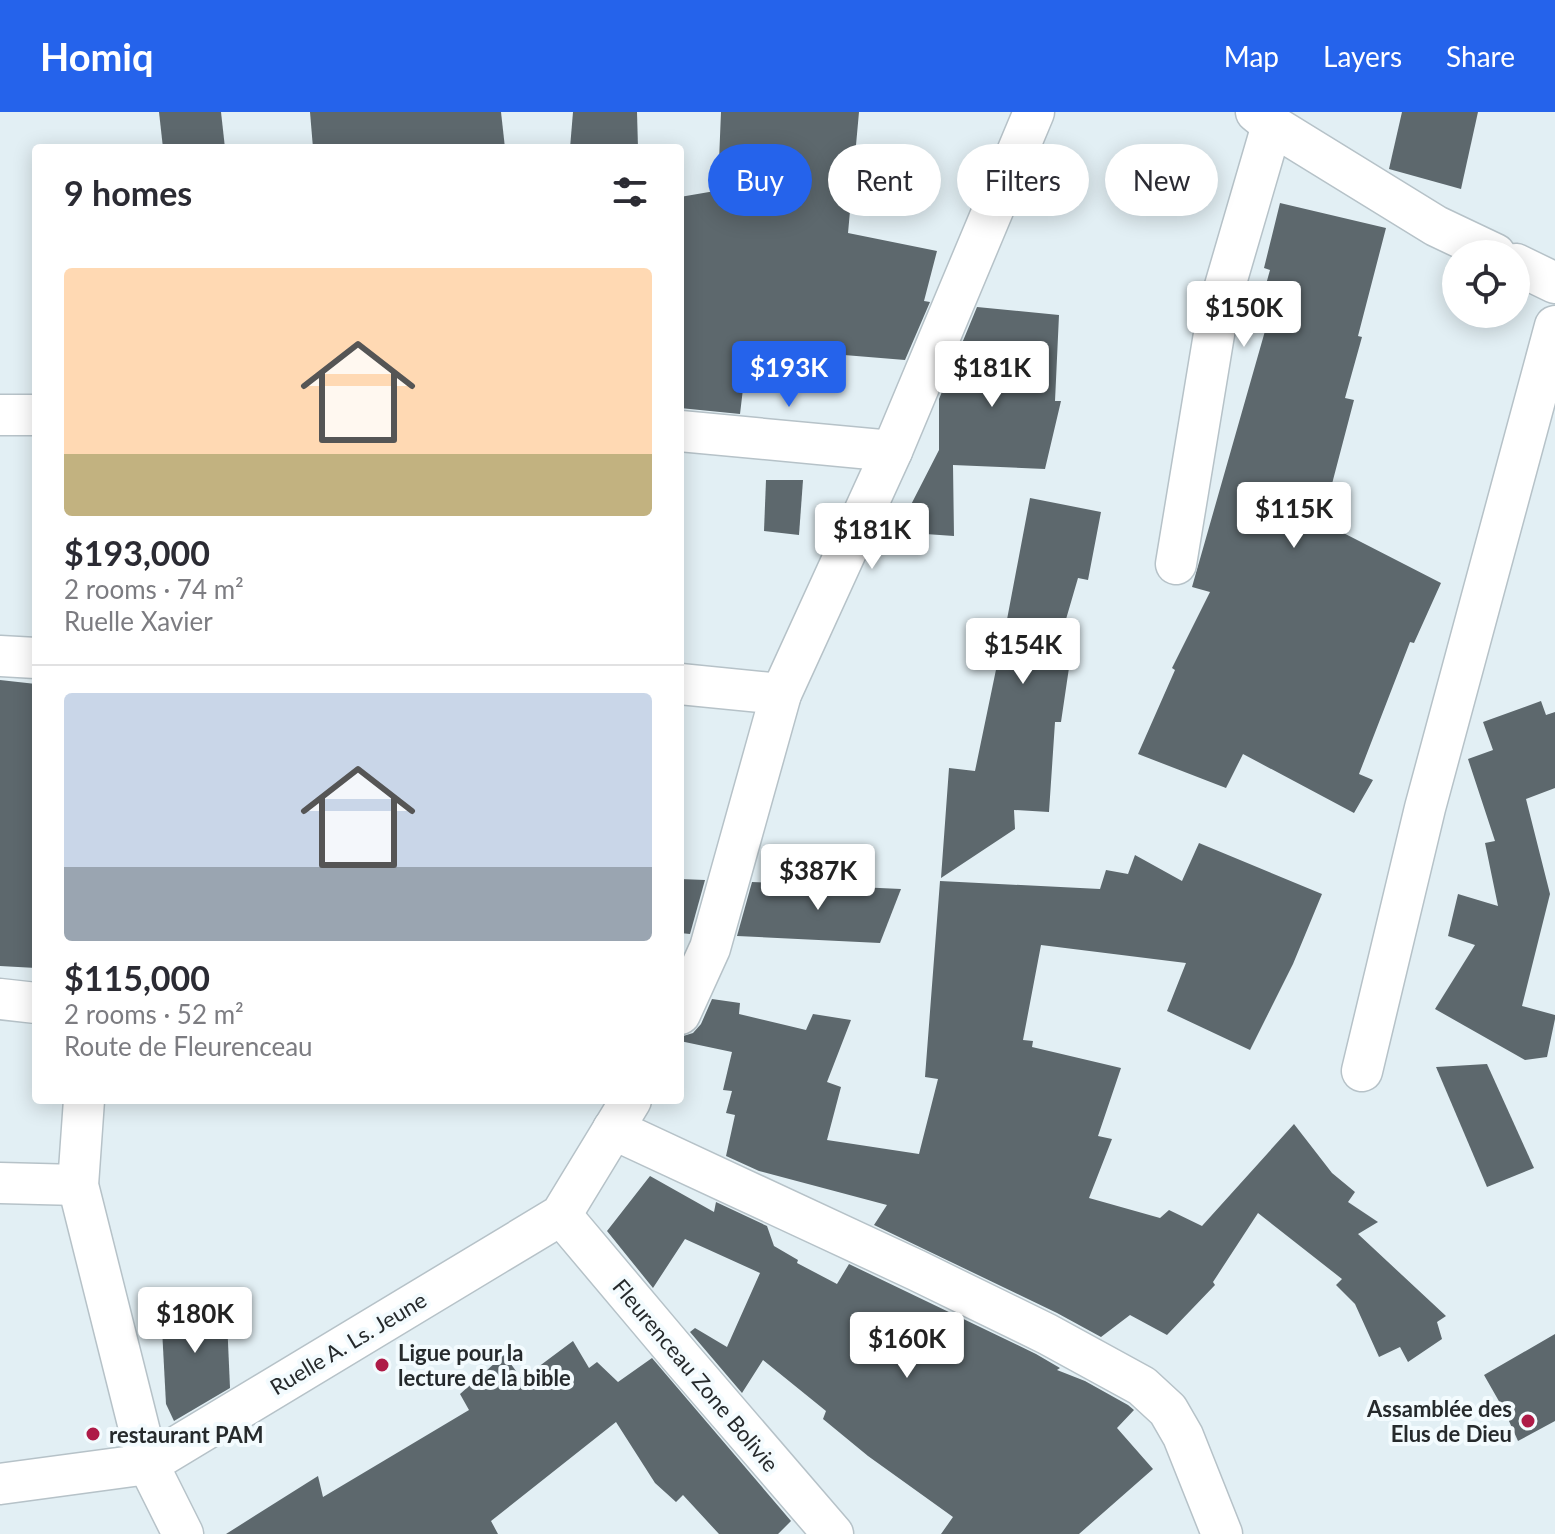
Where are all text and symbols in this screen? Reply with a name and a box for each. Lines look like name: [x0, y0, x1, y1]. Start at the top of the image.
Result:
text: Homiq: [40, 33, 154, 79]
text: Map: [1224, 39, 1279, 73]
text: Layers: [1323, 39, 1402, 73]
text: Share: [1446, 39, 1515, 73]
chip: Buy: [708, 144, 812, 216]
chip: Rent: [828, 144, 941, 216]
chip: Filters: [957, 144, 1089, 216]
chip: New: [1105, 144, 1218, 216]
icon: filters: [608, 170, 652, 214]
text: 9 homes: [64, 172, 192, 213]
map controls: [1442, 240, 1530, 328]
button: locate: [1442, 240, 1530, 328]
pin: $150K: [1188, 281, 1300, 349]
text: $150K: [1205, 291, 1283, 323]
icon: home: [286, 320, 430, 464]
pin: $193K: [733, 341, 845, 409]
pin: $181K: [936, 341, 1048, 409]
text: $193K: [750, 351, 828, 383]
text: $181K: [953, 351, 1031, 383]
pin: $115K: [1238, 482, 1350, 550]
text: $115K: [1255, 492, 1333, 524]
pin: $181K: [816, 503, 928, 571]
text: $181K: [833, 513, 911, 545]
text: $193,000: [64, 532, 210, 573]
text: 2 rooms · 74 m²: [64, 573, 244, 605]
text: Ruelle Xavier: [64, 605, 213, 637]
pin: $154K: [967, 618, 1079, 686]
text: $154K: [984, 628, 1062, 660]
icon: home: [286, 745, 430, 889]
pin: $387K: [762, 844, 874, 912]
text: $387K: [779, 854, 857, 886]
text: $115,000: [64, 957, 210, 998]
text: 2 rooms · 52 m²: [64, 998, 244, 1030]
text: Route de Fleurenceau: [64, 1030, 313, 1062]
street label: Fleurenceau Zone Bolivie: [607, 1273, 785, 1477]
street label: Ruelle A. Ls. Jeune: [265, 1286, 431, 1400]
pin: $180K: [139, 1287, 251, 1355]
text: $180K: [156, 1297, 234, 1329]
pin: $160K: [851, 1312, 963, 1380]
text: $160K: [868, 1322, 946, 1354]
place label: Ligue pour la lecture de la bible: [398, 1339, 571, 1391]
marker: Ligue pour la lecture de la bible: [373, 1356, 391, 1374]
place label: Assamblée des Elus de Dieu: [1366, 1395, 1512, 1447]
marker: Assamblée des Elus de Dieu: [1519, 1412, 1537, 1430]
place label: restaurant PAM: [109, 1421, 264, 1448]
marker: restaurant PAM: [84, 1425, 102, 1443]

